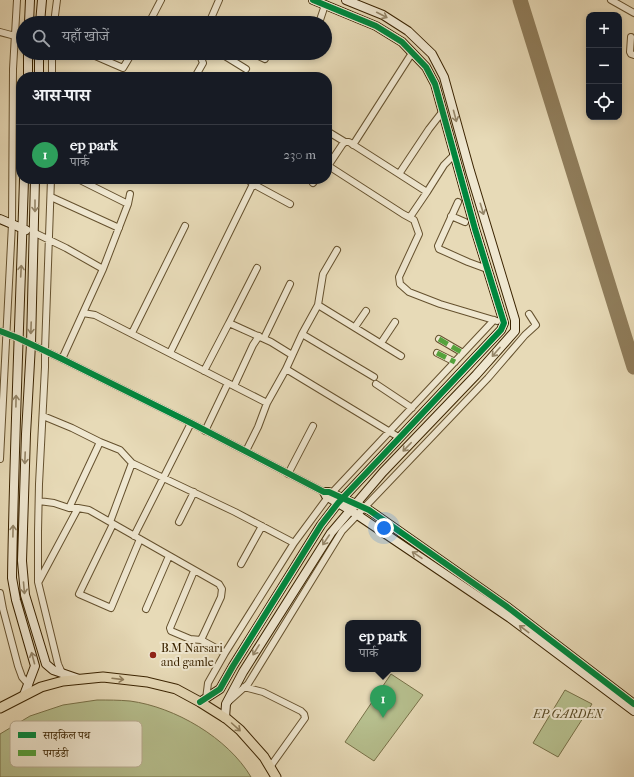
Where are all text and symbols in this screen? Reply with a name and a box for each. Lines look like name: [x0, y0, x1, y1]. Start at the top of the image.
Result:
one-way arrow: [376, 12, 388, 19]
map controls: [586, 12, 622, 120]
button: +: [586, 12, 622, 48]
search box: [16, 16, 332, 60]
icon: search: [30, 27, 52, 49]
text: यहाँ खोजें: [62, 27, 109, 45]
button: −: [586, 48, 622, 84]
button: locate: [586, 84, 622, 120]
text: आस-पास: [32, 85, 91, 105]
one-way arrow: [452, 109, 459, 122]
text: ep park: [70, 136, 118, 154]
text: 1: [43, 147, 47, 162]
text: 230 m: [283, 147, 316, 162]
text: पार्क: [70, 154, 89, 169]
one-way arrow: [31, 199, 39, 212]
one-way arrow: [479, 202, 486, 215]
one-way arrow: [17, 265, 25, 278]
one-way arrow: [28, 321, 35, 334]
one-way arrow: [491, 347, 501, 357]
one-way arrow: [12, 395, 20, 408]
one-way arrow: [402, 442, 412, 452]
one-way arrow: [21, 451, 29, 464]
your location: [374, 518, 394, 538]
one-way arrow: [9, 525, 17, 538]
one-way arrow: [322, 534, 330, 545]
one-way arrow: [412, 551, 423, 559]
one-way arrow: [21, 581, 28, 594]
popup: [345, 620, 421, 672]
one-way arrow: [519, 625, 530, 633]
text: ep park: [359, 627, 407, 645]
place label: B.M Narsari and gamle: [161, 641, 223, 669]
one-way arrow: [252, 644, 260, 655]
text: पार्क: [359, 645, 378, 660]
marker: B.M Narsari and gamle: [148, 650, 158, 660]
one-way arrow: [29, 652, 36, 665]
one-way arrow: [111, 675, 124, 683]
pin: 1: [370, 685, 396, 718]
park label: EP GARDEN: [532, 707, 605, 721]
legend: [10, 721, 142, 767]
one-way arrow: [231, 722, 241, 732]
text: साइकिल पथ: [42, 729, 91, 742]
text: पगडंडी: [42, 747, 70, 760]

